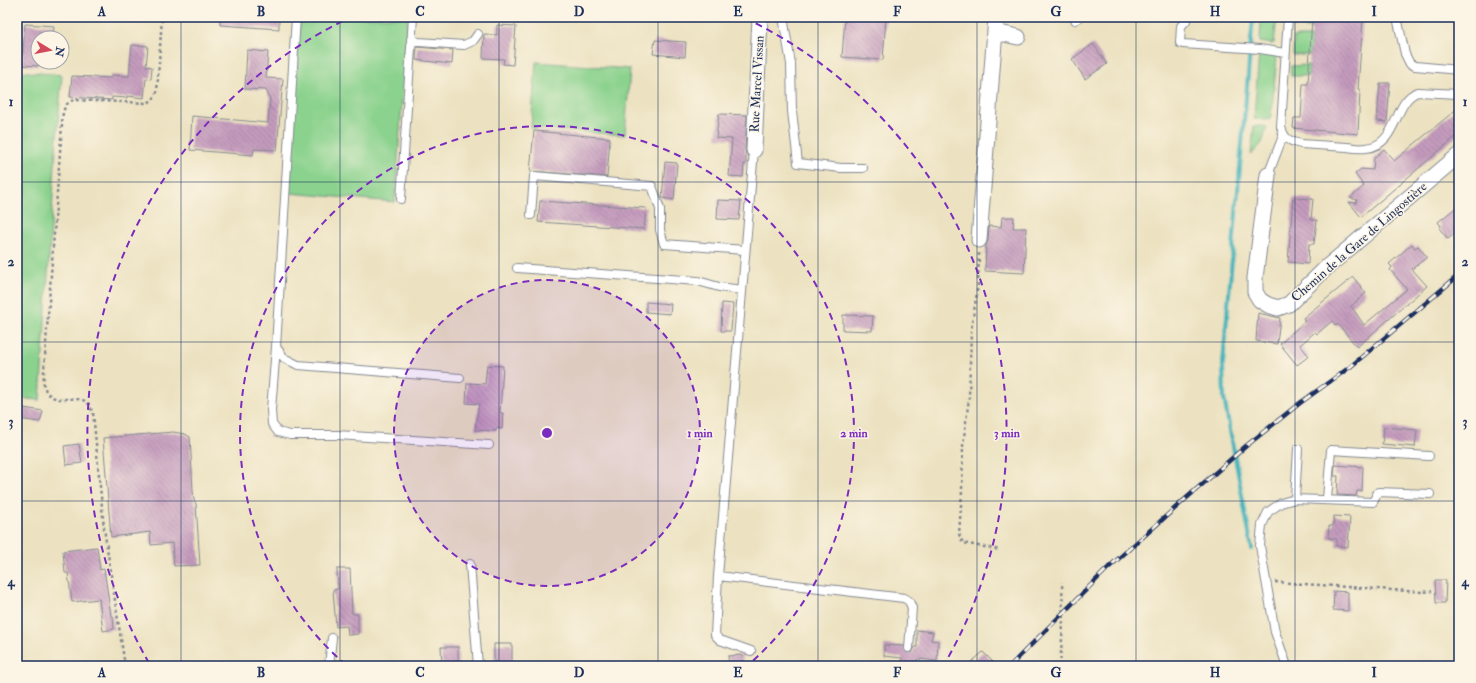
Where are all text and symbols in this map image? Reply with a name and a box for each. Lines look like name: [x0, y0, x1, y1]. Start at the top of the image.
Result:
text: A: [97, 4, 107, 20]
text: B: [257, 4, 265, 20]
text: C: [415, 4, 425, 20]
text: D: [574, 4, 585, 20]
text: E: [733, 4, 743, 20]
text: F: [893, 4, 902, 20]
text: G: [1051, 4, 1062, 20]
text: H: [1210, 4, 1221, 20]
text: I: [1371, 4, 1377, 20]
north arrow: [30, 30, 70, 70]
street label: Rue Marcel Vissan: [746, 35, 768, 133]
text: N: [52, 45, 67, 59]
text: 1: [9, 94, 14, 110]
text: 1: [1463, 94, 1468, 110]
street label: Chemin de la Gare de Lingostière: [1288, 178, 1431, 305]
text: 2: [8, 254, 15, 270]
text: 2: [1462, 254, 1469, 270]
text: 3: [9, 414, 14, 430]
text: 3: [1463, 414, 1468, 430]
centre of rings: [540, 426, 554, 440]
text: 1 min: [687, 426, 714, 441]
text: 2 min: [840, 426, 868, 441]
text: 3 min: [994, 426, 1021, 441]
text: 4: [6, 574, 15, 590]
text: 4: [1460, 574, 1469, 590]
text: A: [97, 665, 107, 681]
text: B: [257, 665, 265, 681]
text: C: [415, 665, 425, 681]
text: D: [574, 665, 585, 681]
text: E: [733, 665, 743, 681]
text: F: [893, 665, 902, 681]
text: G: [1051, 665, 1062, 681]
text: H: [1210, 665, 1221, 681]
text: I: [1371, 665, 1377, 681]

